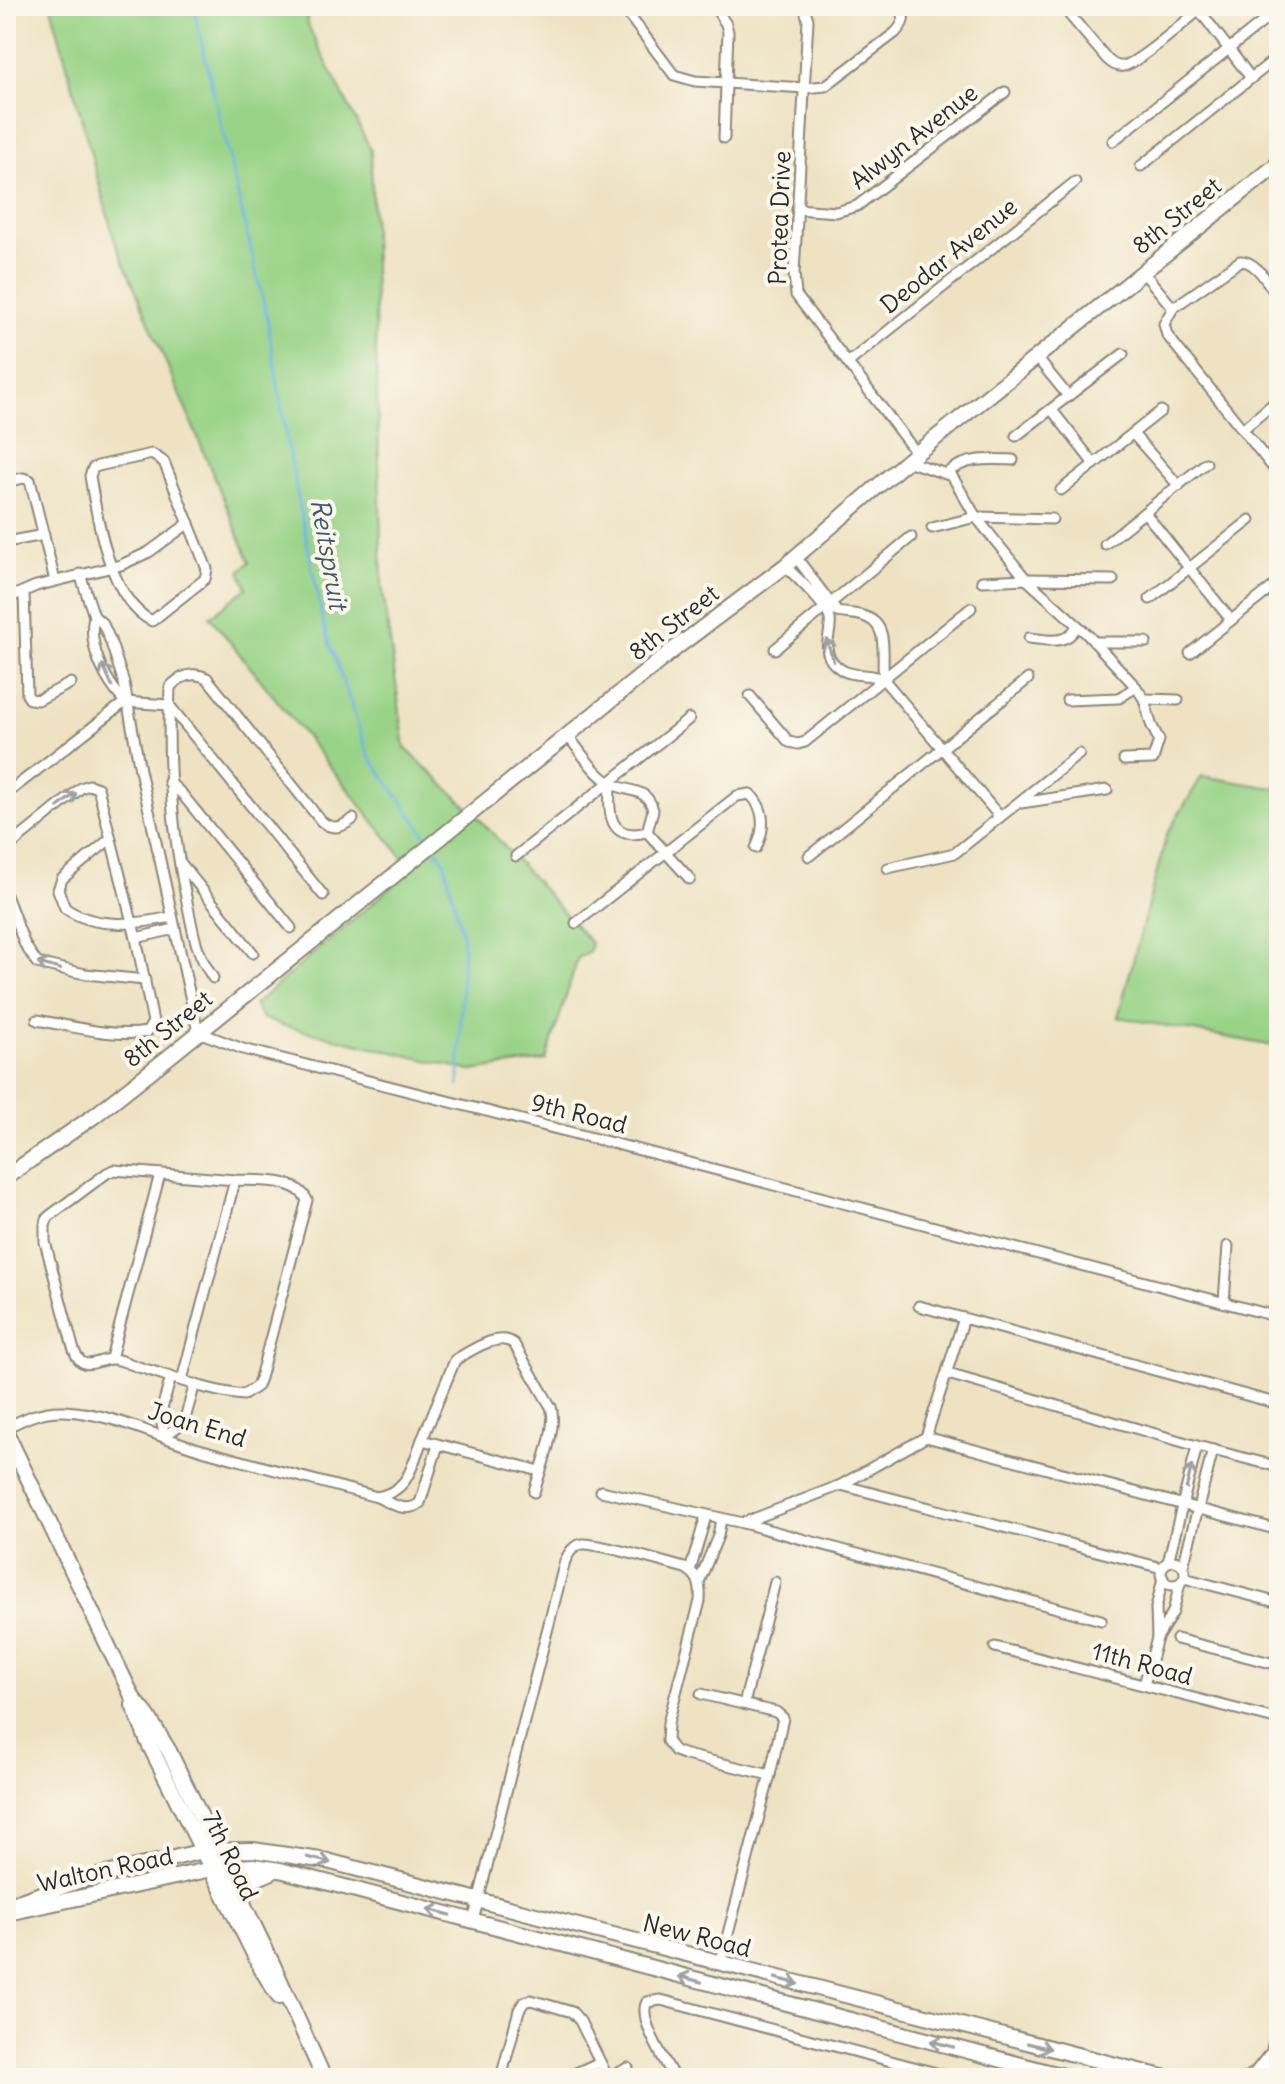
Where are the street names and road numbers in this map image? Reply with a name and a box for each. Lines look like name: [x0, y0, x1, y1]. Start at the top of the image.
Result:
street label: Alwyn Avenue: [844, 77, 983, 195]
street label: Protea Drive: [762, 150, 796, 286]
street label: 8th Street: [1126, 170, 1227, 260]
street label: Deodar Avenue: [874, 191, 1023, 319]
street label: 8th Street: [623, 578, 724, 667]
street label: 8th Street: [117, 983, 218, 1073]
street label: 9th Road: [528, 1087, 630, 1139]
street label: Joan End: [145, 1395, 250, 1453]
street label: 11th Road: [1089, 1635, 1196, 1691]
street label: 7th Road: [196, 1806, 265, 1905]
street label: Walton Road: [34, 1840, 175, 1898]
street label: New Road: [640, 1907, 754, 1963]

